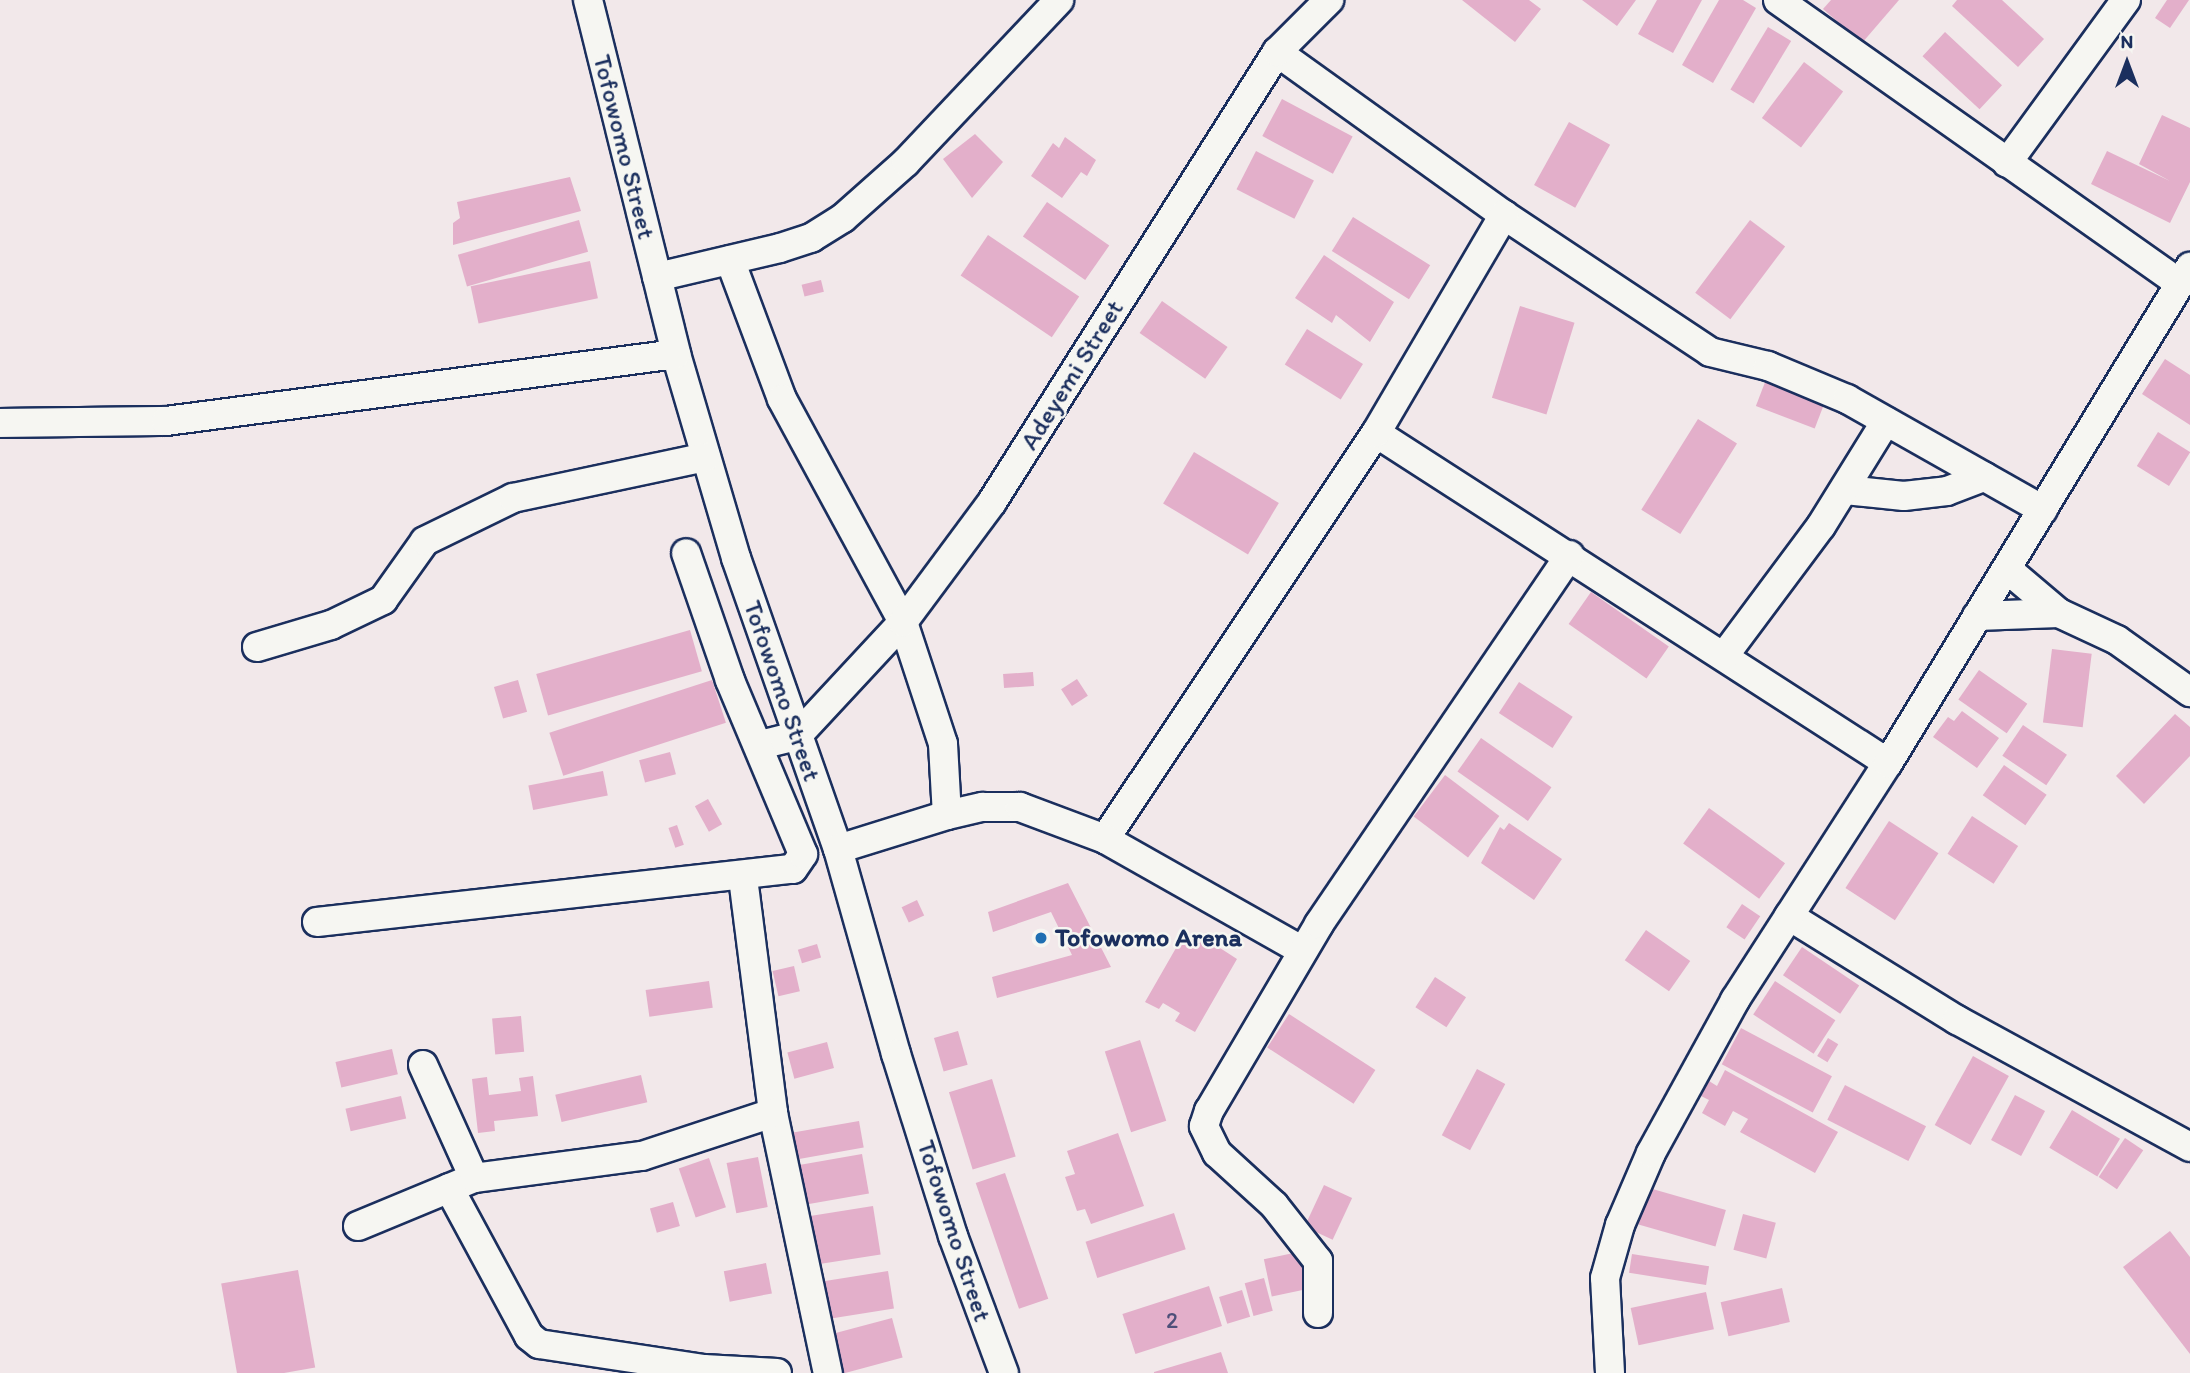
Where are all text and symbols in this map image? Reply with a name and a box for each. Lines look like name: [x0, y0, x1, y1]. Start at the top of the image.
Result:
north arrow: [2092, 28, 2162, 98]
text: N: [2121, 30, 2133, 53]
street label: Tofowomo Street: [586, 52, 662, 242]
street label: Adeyemi Street: [1013, 294, 1131, 456]
street label: Tofowomo Street: [736, 597, 828, 785]
place label: Tofowomo Arena: [1055, 922, 1241, 954]
marker: Tofowomo Arena: [1033, 930, 1049, 946]
street label: Tofowomo Street: [910, 1136, 998, 1326]
house number: 2: [1166, 1306, 1178, 1334]

